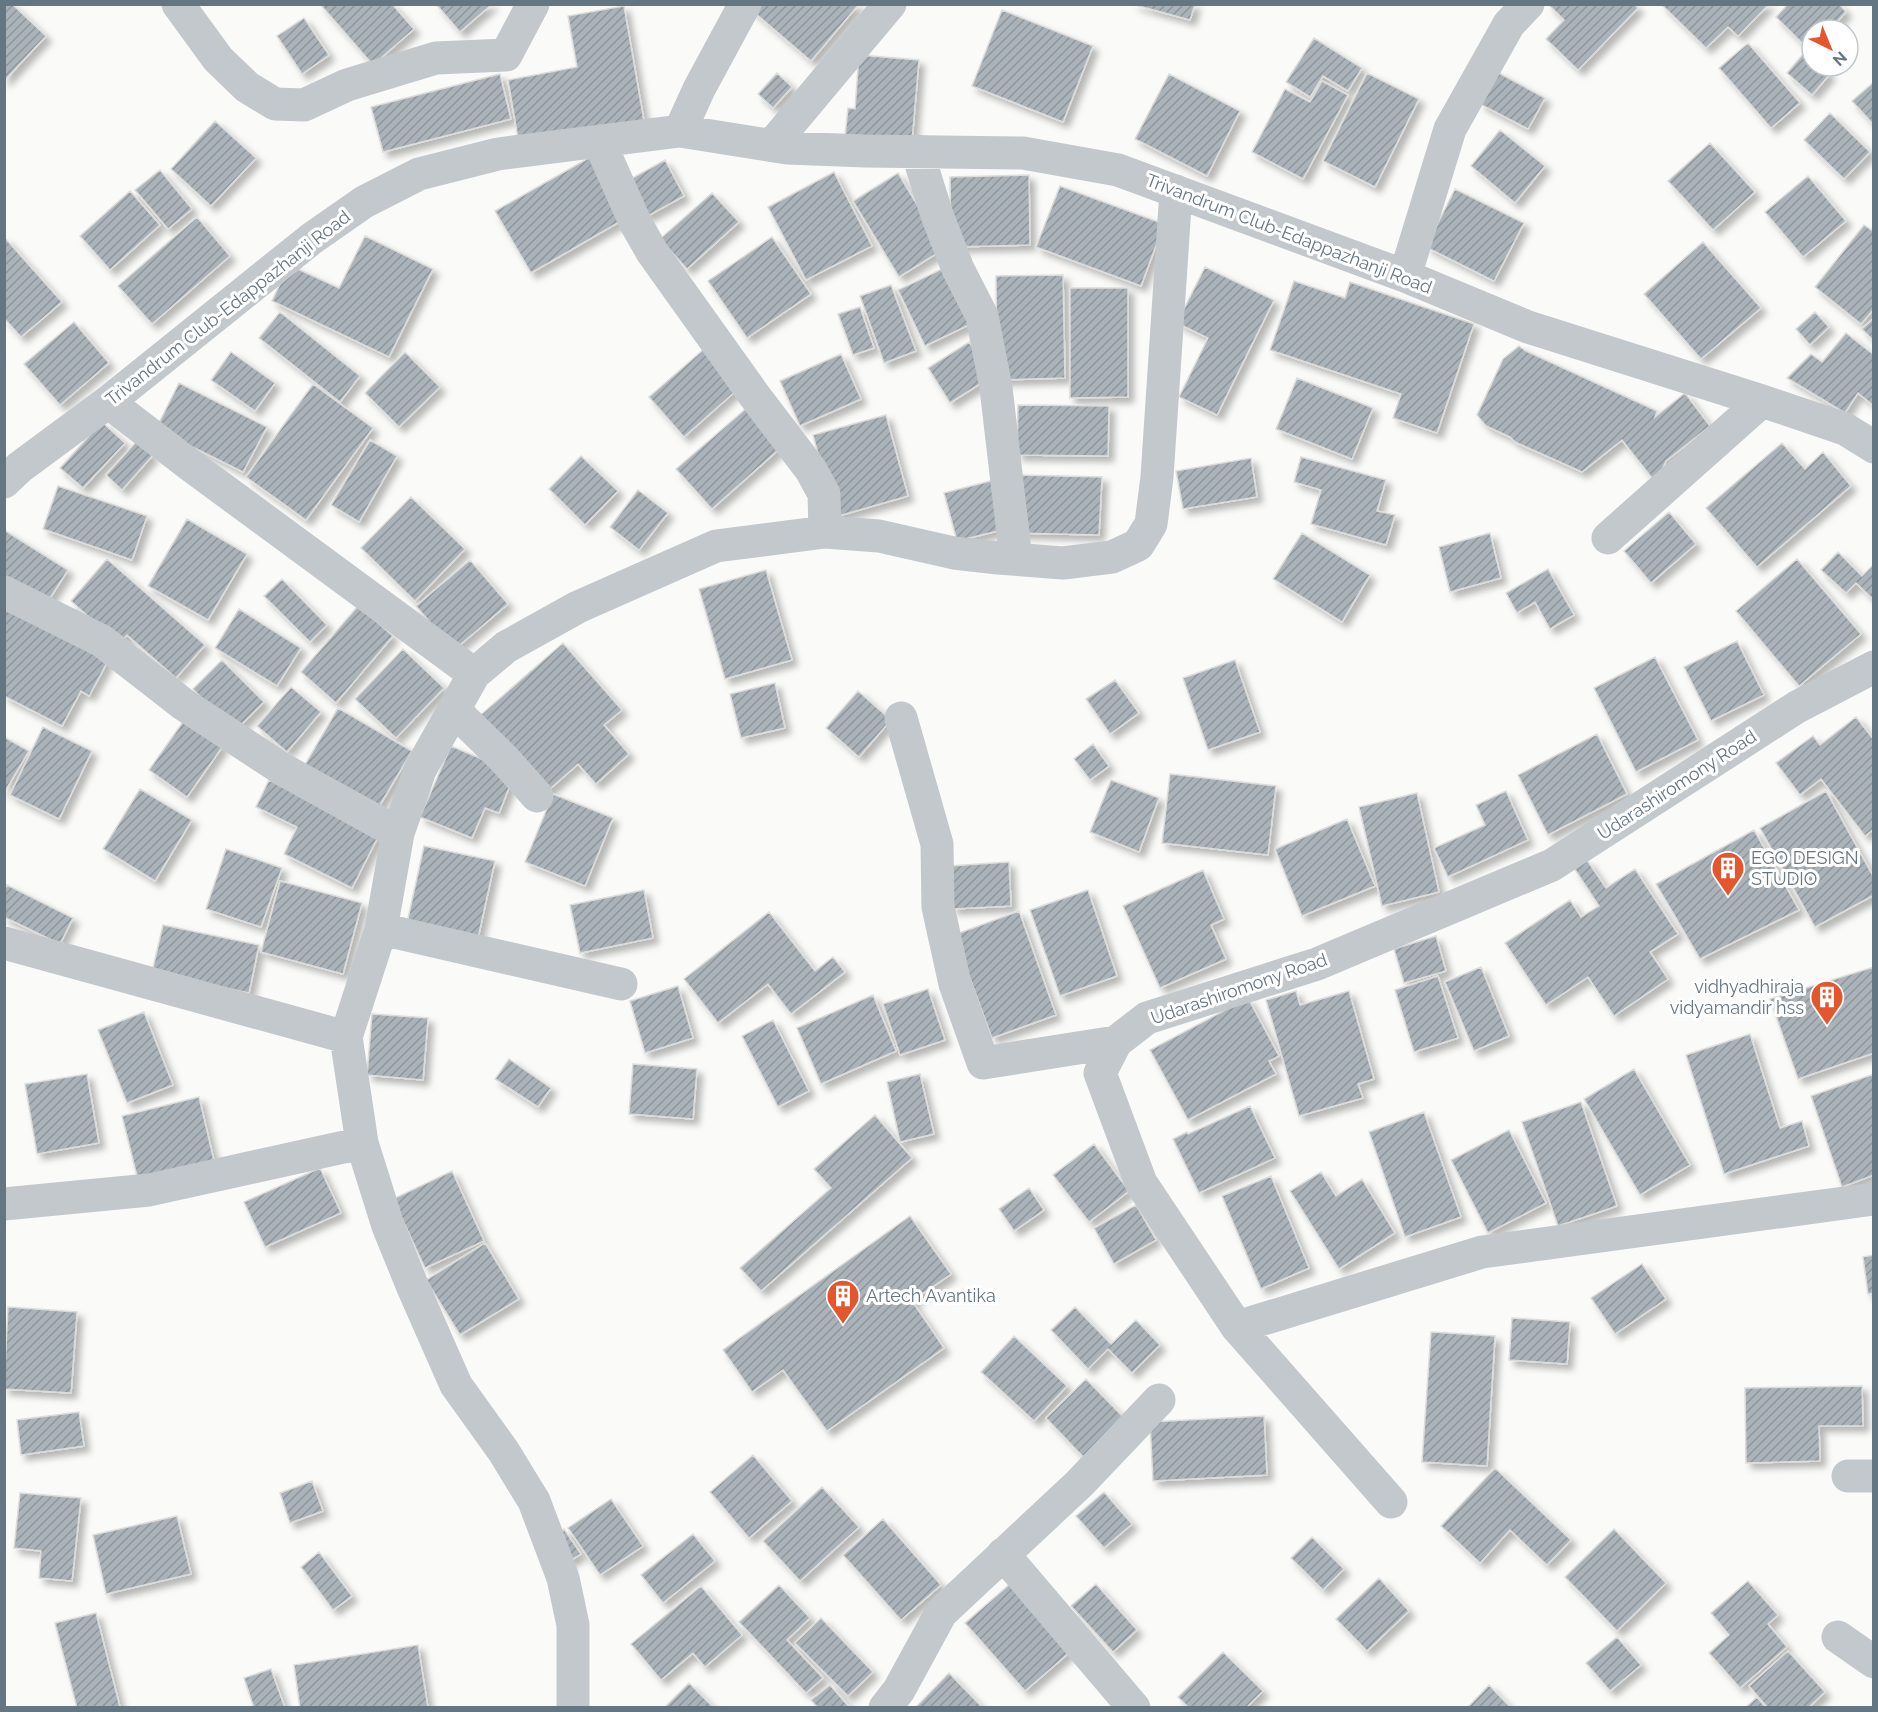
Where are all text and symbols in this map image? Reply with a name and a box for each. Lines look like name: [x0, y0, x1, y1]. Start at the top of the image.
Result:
north arrow: [1800, 18, 1860, 78]
text: N: [1829, 47, 1851, 70]
street label: Trivandrum Club-Edappazhanji Road: [1143, 169, 1435, 298]
street label: Trivandrum Club-Edappazhanji Road: [101, 206, 354, 410]
street label: Udarashiromony Road: [1593, 725, 1760, 844]
place label: EGO DESIGN STUDIO: [1751, 847, 1859, 889]
building icon: EGO DESIGN STUDIO: [1710, 850, 1746, 897]
street label: Udarashiromony Road: [1148, 948, 1330, 1029]
place label: vidhyadhiraja vidyamandir hss: [1670, 976, 1804, 1018]
building icon: vidhyadhiraja vidyamandir hss: [1809, 979, 1845, 1026]
building icon: Artech Avantika: [825, 1278, 861, 1325]
place label: Artech Avantika: [866, 1285, 996, 1306]

